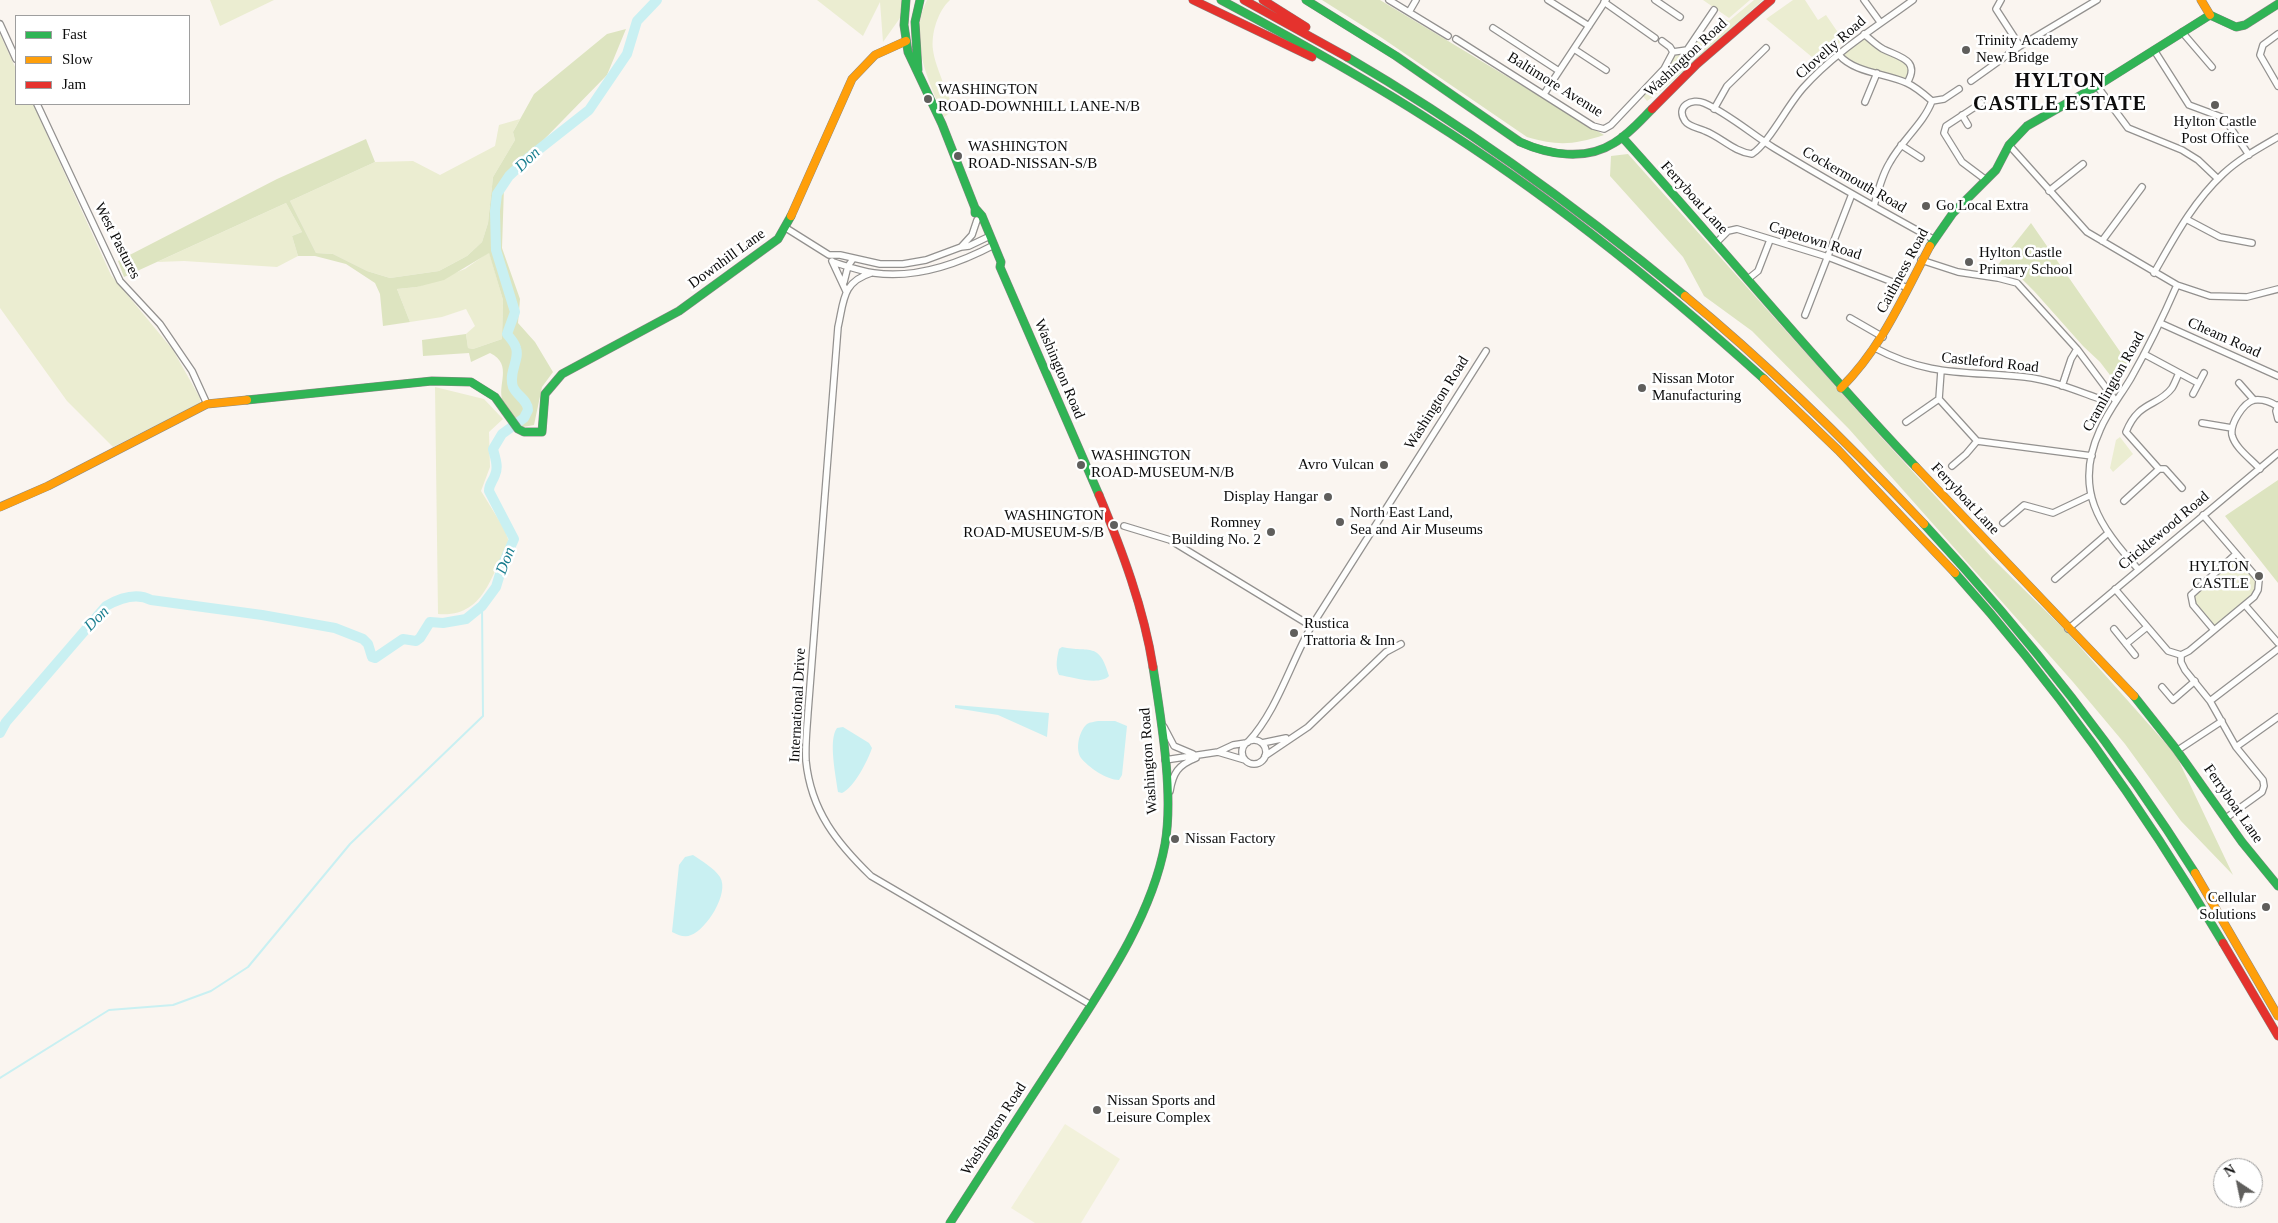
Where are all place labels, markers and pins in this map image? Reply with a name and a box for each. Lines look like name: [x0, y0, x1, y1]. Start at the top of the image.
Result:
place label: Trinity Academy New Bridge: [1976, 32, 2078, 67]
marker: Trinity Academy New Bridge: [1960, 44, 1972, 56]
place label: WASHINGTON ROAD-DOWNHILL LANE-N/B: [938, 81, 1140, 116]
marker: WASHINGTON ROAD-DOWNHILL LANE-N/B: [922, 93, 934, 105]
marker: Hylton Castle Post Office: [2209, 99, 2221, 111]
place label: Hylton Castle Post Office: [2174, 113, 2256, 148]
place label: WASHINGTON ROAD-NISSAN-S/B: [968, 138, 1097, 173]
marker: WASHINGTON ROAD-NISSAN-S/B: [952, 150, 964, 162]
place label: Go Local Extra: [1936, 197, 2028, 215]
marker: Go Local Extra: [1920, 200, 1932, 212]
place label: Hylton Castle Primary School: [1979, 244, 2073, 279]
marker: Hylton Castle Primary School: [1963, 256, 1975, 268]
place label: Nissan Motor Manufacturing: [1652, 370, 1741, 405]
marker: Nissan Motor Manufacturing: [1636, 382, 1648, 394]
place label: WASHINGTON ROAD-MUSEUM-N/B: [1091, 447, 1234, 482]
place label: Avro Vulcan: [1298, 456, 1374, 474]
marker: WASHINGTON ROAD-MUSEUM-N/B: [1075, 459, 1087, 471]
marker: Avro Vulcan: [1378, 459, 1390, 471]
place label: Display Hangar: [1223, 488, 1318, 506]
marker: Display Hangar: [1322, 491, 1334, 503]
place label: North East Land, Sea and Air Museums: [1350, 504, 1483, 539]
place label: WASHINGTON ROAD-MUSEUM-S/B: [963, 507, 1104, 542]
place label: Romney Building No. 2: [1171, 514, 1261, 549]
marker: North East Land, Sea and Air Museums: [1334, 516, 1346, 528]
marker: WASHINGTON ROAD-MUSEUM-S/B: [1108, 519, 1120, 531]
marker: Romney Building No. 2: [1265, 526, 1277, 538]
place label: HYLTON CASTLE: [2189, 558, 2249, 593]
marker: HYLTON CASTLE: [2253, 570, 2265, 582]
place label: Rustica Trattoria & Inn: [1304, 615, 1395, 650]
marker: Rustica Trattoria & Inn: [1288, 627, 1300, 639]
place label: Nissan Factory: [1185, 830, 1275, 848]
marker: Nissan Factory: [1169, 833, 1181, 845]
place label: Cellular Solutions: [2199, 889, 2256, 924]
marker: Cellular Solutions: [2260, 901, 2272, 913]
place label: Nissan Sports and Leisure Complex: [1107, 1092, 1215, 1127]
marker: Nissan Sports and Leisure Complex: [1091, 1104, 1103, 1116]

